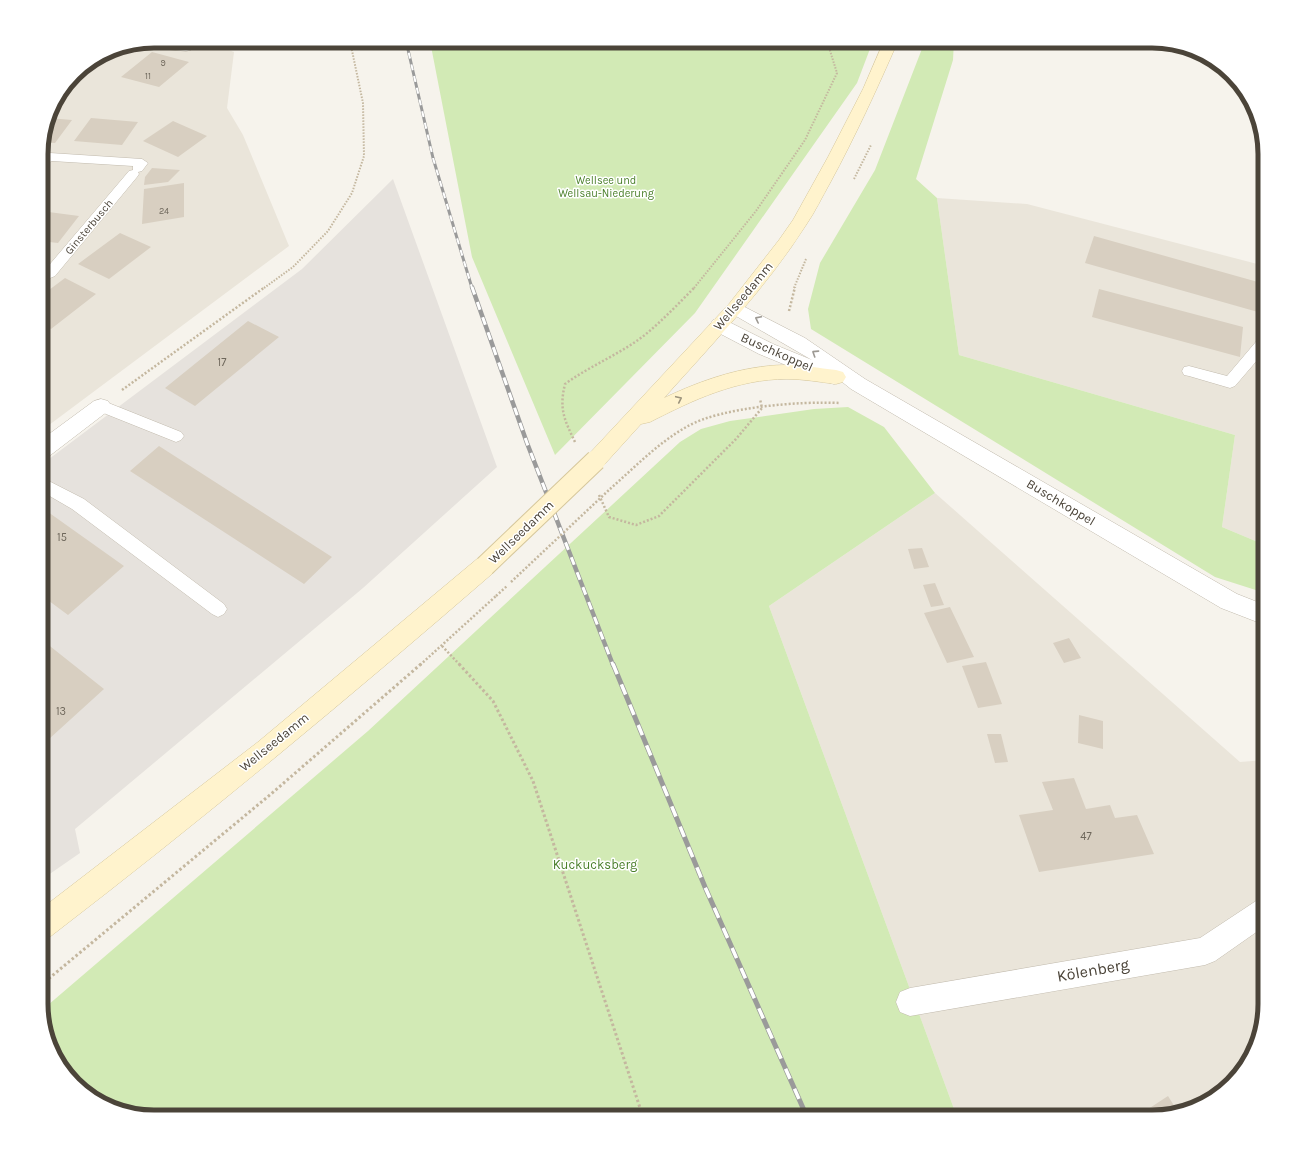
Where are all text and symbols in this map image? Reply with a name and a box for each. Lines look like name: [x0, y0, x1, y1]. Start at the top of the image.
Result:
house number: 9: [160, 58, 166, 68]
house number: 11: [145, 71, 151, 81]
park label: Wellsee und Wellsau-Niederung: [558, 174, 655, 200]
street label: Ginsterbusch: [62, 197, 116, 257]
house number: 24: [159, 206, 169, 216]
street label: Wellseedamm: [710, 259, 776, 333]
one-way arrow: [755, 316, 762, 324]
street label: Buschkoppel: [739, 329, 815, 375]
one-way arrow: [813, 351, 820, 358]
house number: 17: [218, 356, 226, 369]
one-way arrow: [675, 396, 682, 404]
street label: Buschkoppel: [1024, 476, 1098, 528]
street label: Wellseedamm: [485, 497, 557, 567]
house number: 15: [57, 531, 67, 544]
house number: 13: [56, 705, 66, 718]
street label: Wellseedamm: [236, 710, 312, 774]
house number: 47: [1080, 830, 1092, 843]
park label: Kuckucksberg: [553, 857, 638, 872]
street label: Kölenberg: [1055, 954, 1131, 986]

